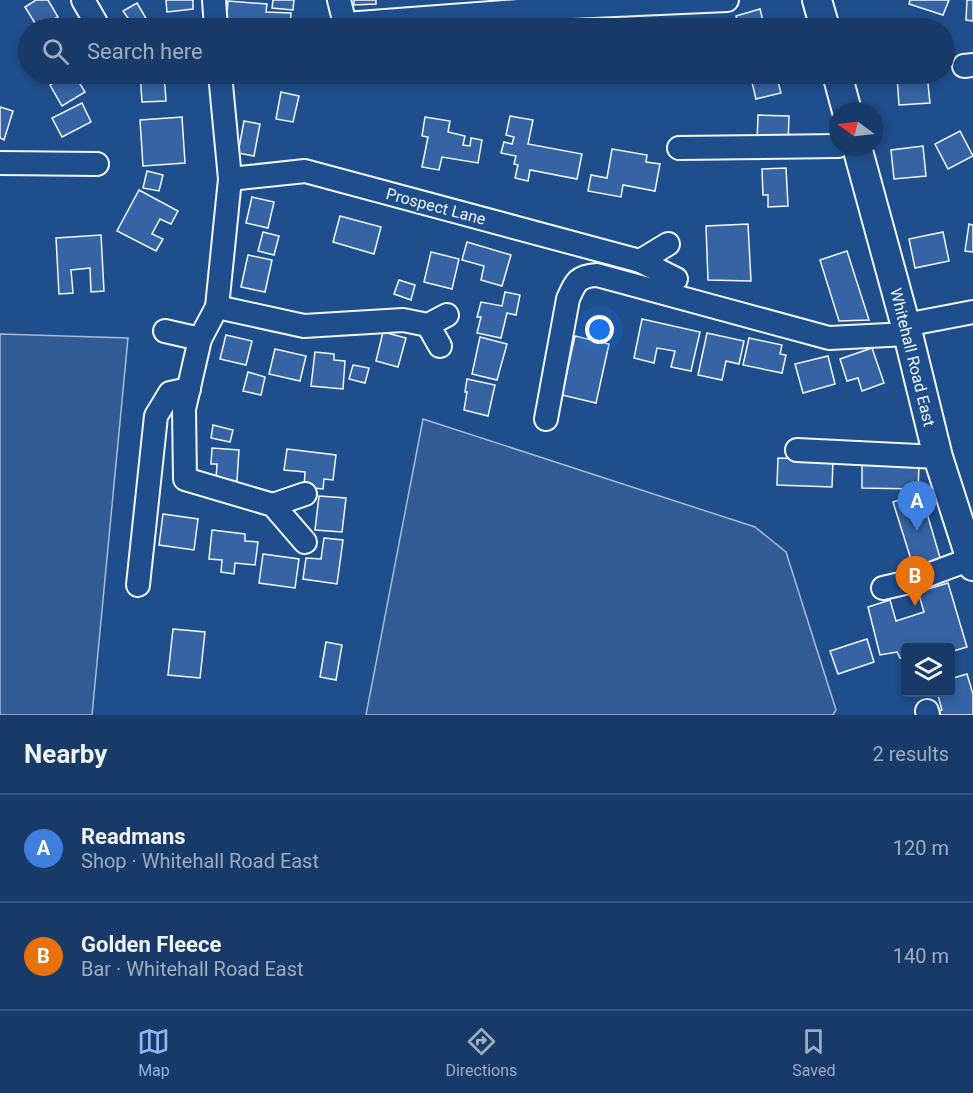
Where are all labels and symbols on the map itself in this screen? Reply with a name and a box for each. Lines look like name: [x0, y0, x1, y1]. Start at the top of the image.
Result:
north arrow: [829, 102, 883, 156]
street label: Prospect Lane: [384, 184, 488, 229]
street label: Whitehall Road East: [886, 286, 939, 428]
your location: [585, 315, 614, 344]
pin: A: [898, 482, 936, 531]
pin: B: [896, 556, 934, 606]

